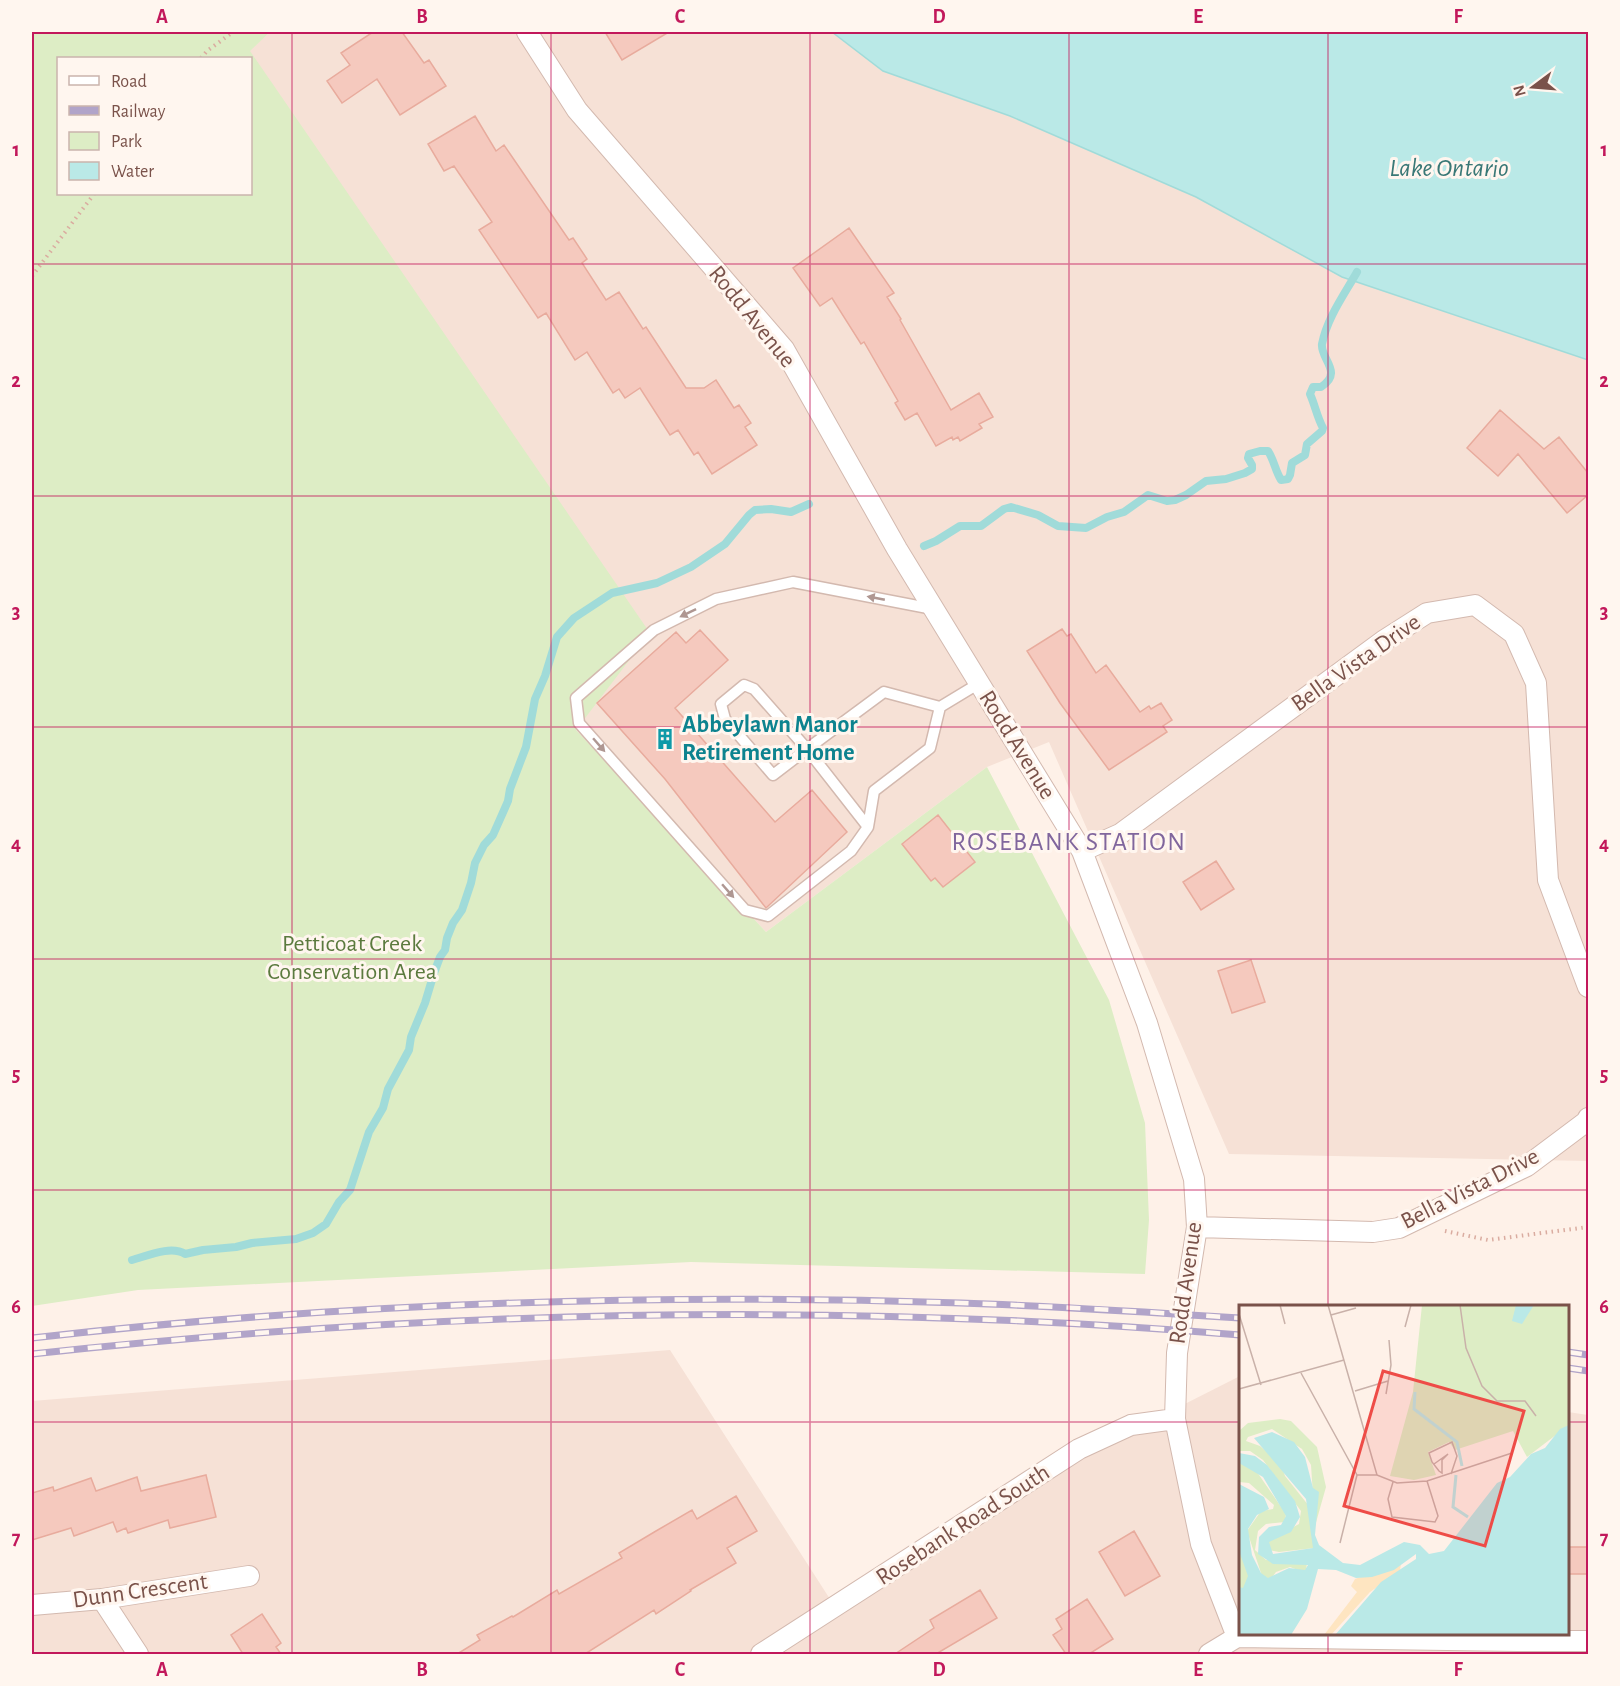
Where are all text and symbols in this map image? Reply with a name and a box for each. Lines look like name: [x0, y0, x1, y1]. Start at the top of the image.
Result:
text: A: [156, 7, 168, 27]
text: B: [416, 7, 428, 27]
text: C: [675, 7, 686, 27]
text: D: [932, 7, 946, 27]
text: E: [1193, 7, 1203, 27]
text: F: [1453, 7, 1463, 27]
legend: [57, 57, 252, 195]
north arrow: [1503, 57, 1563, 117]
text: Road: [111, 73, 147, 91]
text: N: [1510, 83, 1529, 98]
text: Railway: [111, 103, 166, 121]
text: Park: [111, 133, 143, 151]
text: 1: [12, 140, 20, 160]
text: 1: [1600, 140, 1608, 160]
water label: Lake Ontario: [1389, 155, 1509, 181]
text: Water: [111, 163, 154, 181]
street label: Rodd Avenue: [704, 262, 800, 372]
text: 2: [11, 371, 21, 391]
text: 2: [1599, 371, 1609, 391]
one-way arrow: [866, 593, 885, 602]
text: 3: [12, 602, 20, 622]
text: 3: [1600, 602, 1608, 622]
one-way arrow: [679, 608, 696, 618]
street label: Bella Vista Drive: [1287, 610, 1425, 716]
street label: Rodd Avenue: [974, 686, 1060, 804]
place label: Abbeylawn Manor Retirement Home: [682, 713, 858, 765]
building icon: Abbeylawn Manor Retirement Home: [653, 727, 677, 751]
one-way arrow: [592, 737, 606, 752]
district label: ROSEBANK STATION: [951, 829, 1187, 855]
text: 4: [11, 834, 21, 854]
text: 4: [1599, 834, 1609, 854]
one-way arrow: [721, 883, 734, 898]
park label: Petticoat Creek Conservation Area: [267, 932, 437, 984]
text: 5: [12, 1065, 20, 1085]
text: 5: [1600, 1065, 1608, 1085]
street label: Bella Vista Drive: [1397, 1144, 1543, 1234]
street label: Rodd Avenue: [1166, 1220, 1206, 1346]
text: 6: [11, 1297, 21, 1317]
text: 6: [1599, 1297, 1609, 1317]
inset map: [1239, 1305, 1569, 1635]
street label: Rosebank Road South: [872, 1460, 1054, 1590]
text: 7: [12, 1528, 21, 1548]
text: 7: [1600, 1528, 1609, 1548]
street label: Dunn Crescent: [71, 1570, 209, 1612]
text: A: [156, 1660, 168, 1680]
text: B: [416, 1660, 428, 1680]
text: C: [675, 1660, 686, 1680]
text: D: [932, 1660, 946, 1680]
text: E: [1193, 1660, 1203, 1680]
text: F: [1453, 1660, 1463, 1680]

